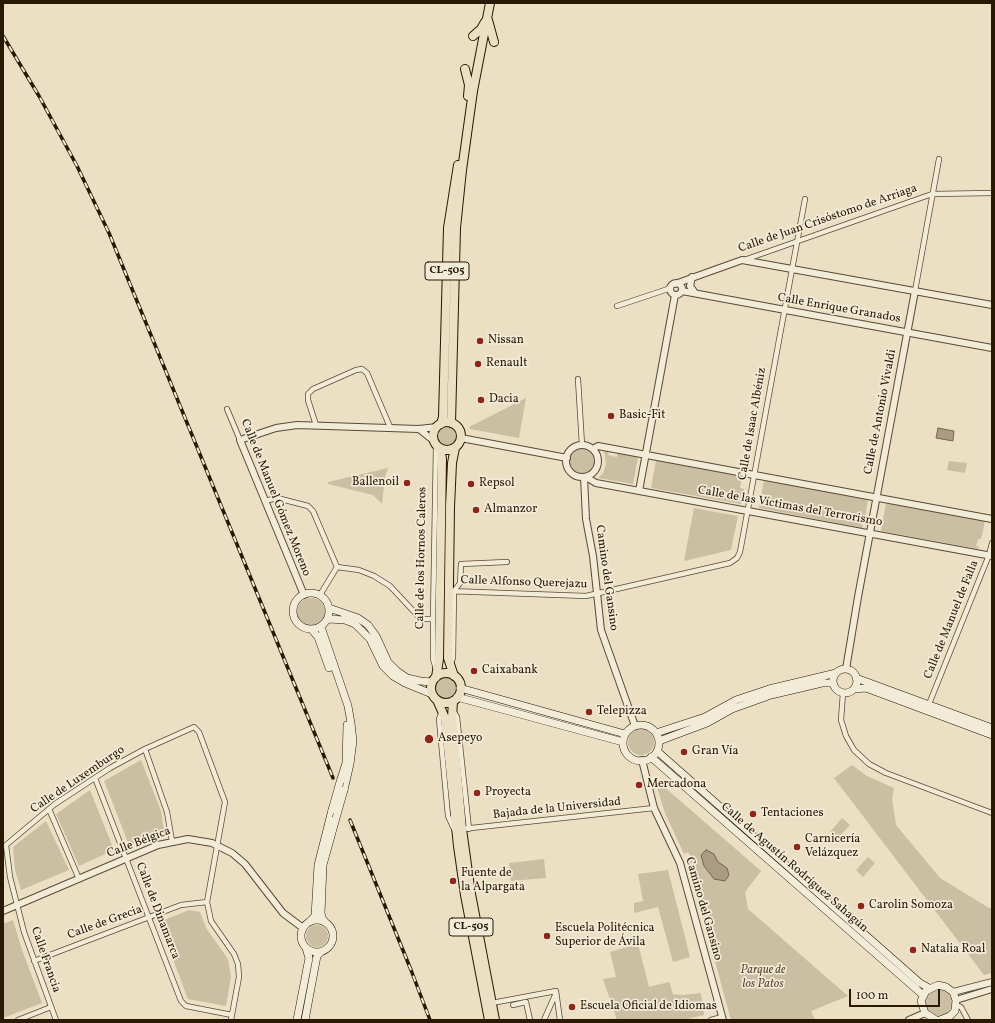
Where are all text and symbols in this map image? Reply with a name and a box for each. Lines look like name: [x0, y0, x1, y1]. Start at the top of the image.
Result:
street label: Calle de Juan Crisóstomo de Arriaga: [737, 182, 919, 256]
road number: CL-505: [425, 262, 469, 280]
street label: Calle Enrique Granados: [776, 291, 902, 327]
place label: Nissan: [488, 334, 524, 348]
marker: Nissan: [475, 336, 485, 346]
street label: Calle de Antonio Vivaldi: [862, 348, 900, 476]
place label: Renault: [486, 357, 527, 371]
marker: Renault: [473, 359, 483, 369]
street label: Calle de Isaac Albéniz: [736, 367, 770, 481]
place label: Dacia: [489, 393, 519, 407]
marker: Dacia: [476, 395, 486, 405]
place label: Basic-Fit: [619, 409, 665, 423]
marker: Basic-Fit: [606, 411, 616, 421]
street label: Calle de Manuel Gómez Moreno: [237, 417, 313, 579]
place label: Ballenoil: [352, 476, 399, 490]
place label: Repsol: [479, 477, 515, 491]
marker: Ballenoil: [402, 478, 412, 488]
marker: Repsol: [466, 479, 476, 489]
street label: Calle de las Víctimas del Terrorismo: [697, 484, 883, 530]
street label: Calle de los Hornos Caleros: [414, 487, 430, 629]
place label: Almanzor: [484, 503, 537, 517]
marker: Almanzor: [471, 505, 481, 515]
street label: Camino del Gansino: [591, 524, 621, 632]
street label: Calle de Manuel de Falla: [922, 559, 982, 681]
street label: Calle Alfonso Querejazu: [460, 574, 588, 592]
place label: Caixabank: [482, 664, 538, 678]
marker: Caixabank: [469, 666, 479, 676]
place label: Telepizza: [597, 705, 647, 719]
marker: Telepizza: [584, 707, 594, 717]
place label: Asepeyo: [438, 732, 482, 746]
marker: Asepeyo: [423, 733, 435, 745]
street label: Calle de Luxemburgo: [28, 743, 128, 817]
place label: Gran Vía: [692, 745, 738, 759]
marker: Gran Vía: [679, 747, 689, 757]
place label: Mercadona: [647, 778, 706, 792]
marker: Mercadona: [634, 780, 644, 790]
place label: Proyecta: [485, 786, 531, 800]
marker: Proyecta: [472, 788, 482, 798]
street label: Bajada de la Universidad: [492, 795, 622, 823]
street label: Calle de Agustín Rodríguez Sahagún: [717, 800, 871, 936]
place label: Tentaciones: [761, 807, 824, 821]
marker: Tentaciones: [748, 809, 758, 819]
street label: Calle Bélgica: [105, 824, 173, 862]
place label: Carnicería Velázquez: [805, 833, 860, 861]
marker: Carnicería Velázquez: [792, 842, 802, 852]
street label: Camino del Gansino: [681, 856, 725, 962]
street label: Calle de Dinamarca: [132, 861, 182, 961]
place label: Fuente de la Alpargata: [461, 867, 525, 895]
marker: Fuente de la Alpargata: [448, 876, 458, 886]
place label: Carolin Somoza: [869, 899, 953, 913]
marker: Carolin Somoza: [856, 901, 866, 911]
street label: Calle de Grecia: [66, 903, 144, 943]
road number: CL-505: [449, 918, 493, 936]
place label: Escuela Politécnica Superior de Ávila: [555, 922, 655, 950]
street label: Calle Francia: [27, 925, 63, 995]
marker: Escuela Politécnica Superior de Ávila: [542, 931, 552, 941]
place label: Natalia Roal: [921, 943, 985, 957]
marker: Natalia Roal: [908, 945, 918, 955]
park label: Parque de los Patos: [741, 964, 785, 992]
scale bar: [851, 981, 942, 1007]
text: 100 m: [856, 988, 888, 1004]
place label: Escuela Oficial de Idiomas: [580, 1000, 717, 1014]
marker: Escuela Oficial de Idiomas: [567, 1002, 577, 1012]

